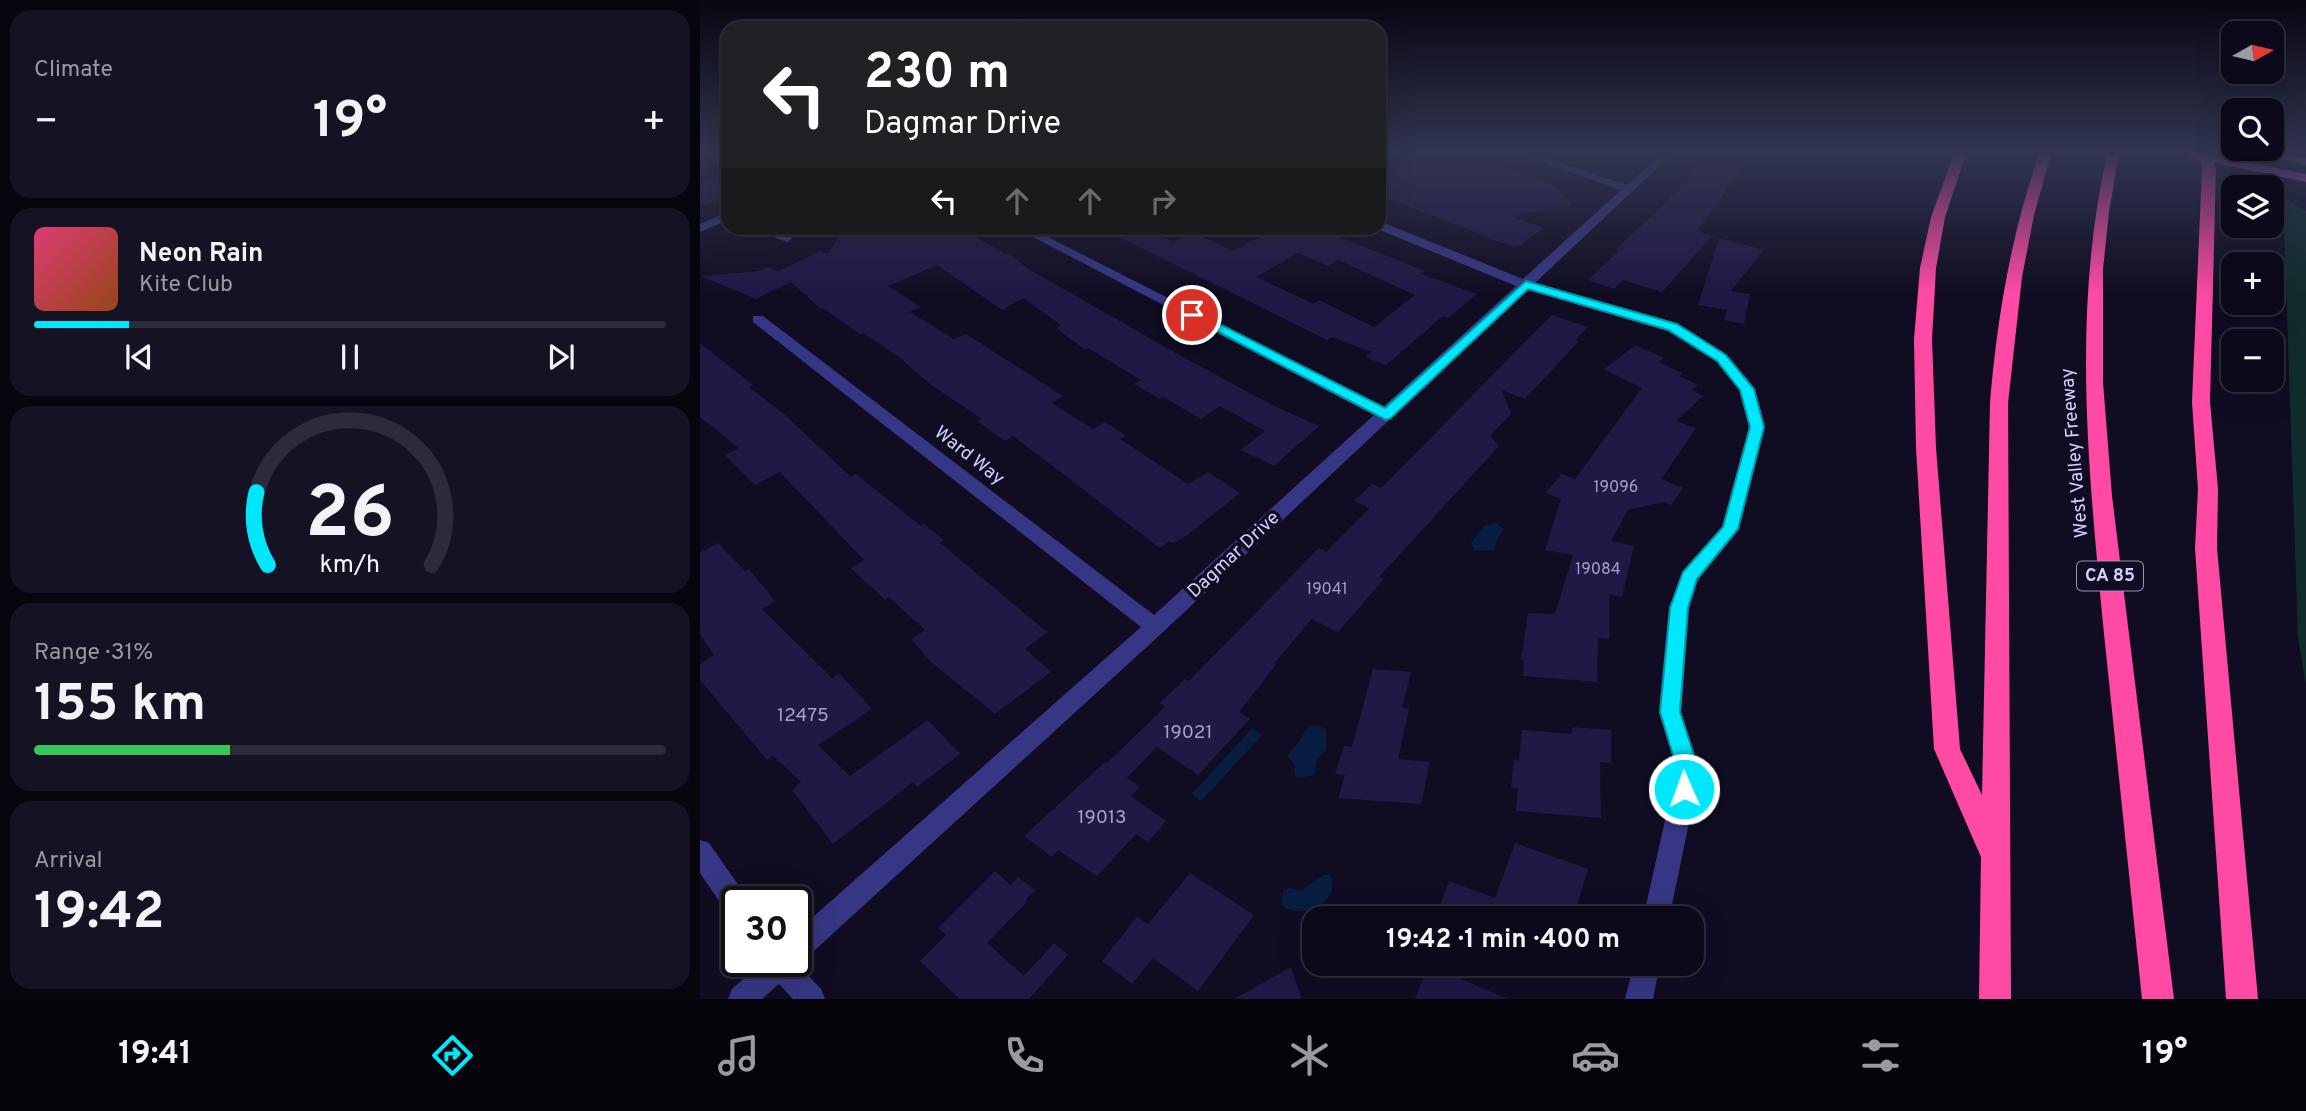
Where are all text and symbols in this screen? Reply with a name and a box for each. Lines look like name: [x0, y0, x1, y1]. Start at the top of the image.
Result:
north arrow: [2221, 21, 2284, 84]
map controls: [2221, 21, 2284, 392]
text: 230 m: [864, 44, 1010, 106]
icon: left: [749, 49, 840, 140]
text: Climate: [34, 56, 113, 85]
text: 19°: [313, 90, 387, 156]
button: search: [2221, 98, 2284, 161]
text: −: [34, 99, 59, 148]
text: +: [641, 99, 666, 148]
text: Dagmar Drive: [864, 105, 1061, 145]
button: layers: [2221, 175, 2284, 238]
icon: left: [925, 182, 963, 220]
icon: ahead: [998, 182, 1036, 220]
icon: ahead: [1071, 182, 1109, 220]
icon: right: [1144, 182, 1182, 220]
text: Neon Rain: [139, 238, 264, 271]
button: +: [2221, 252, 2284, 315]
text: Kite Club: [139, 271, 233, 300]
pin: [1162, 285, 1222, 345]
icon: arrive: [1173, 296, 1211, 334]
button: −: [2221, 329, 2284, 392]
icon: previous: [120, 338, 158, 376]
icon: pause: [331, 338, 369, 376]
icon: next: [542, 338, 580, 376]
street label: West Valley Freeway: [2056, 367, 2094, 539]
street label: Ward Way: [929, 421, 1009, 491]
text: 26: [305, 472, 395, 564]
house number: 19096: [1594, 478, 1638, 498]
street label: Dagmar Drive: [1183, 506, 1285, 604]
text: km/h: [320, 550, 380, 582]
house number: 19084: [1575, 560, 1621, 580]
road number: CA 85: [2077, 562, 2143, 590]
house number: 19041: [1306, 580, 1348, 600]
text: Range · 31%: [34, 639, 153, 668]
text: 155 km: [34, 673, 206, 739]
house number: 12475: [777, 704, 829, 728]
house number: 19021: [1163, 721, 1213, 745]
position arrow: [1647, 752, 1721, 826]
house number: 19013: [1077, 806, 1127, 830]
text: Arrival: [34, 847, 103, 876]
text: 19:42: [34, 881, 165, 947]
speed limit sign: 30: [721, 886, 812, 977]
text: 19:42 · 1 min · 400 m: [1386, 924, 1620, 957]
icon: directions: [428, 1031, 477, 1080]
icon: music: [714, 1031, 763, 1080]
icon: phone: [1000, 1031, 1049, 1080]
icon: climate: [1285, 1031, 1334, 1080]
icon: car: [1571, 1031, 1620, 1080]
icon: filters: [1856, 1031, 1905, 1080]
text: 19:41: [118, 1035, 192, 1075]
text: 19°: [2142, 1035, 2188, 1075]

